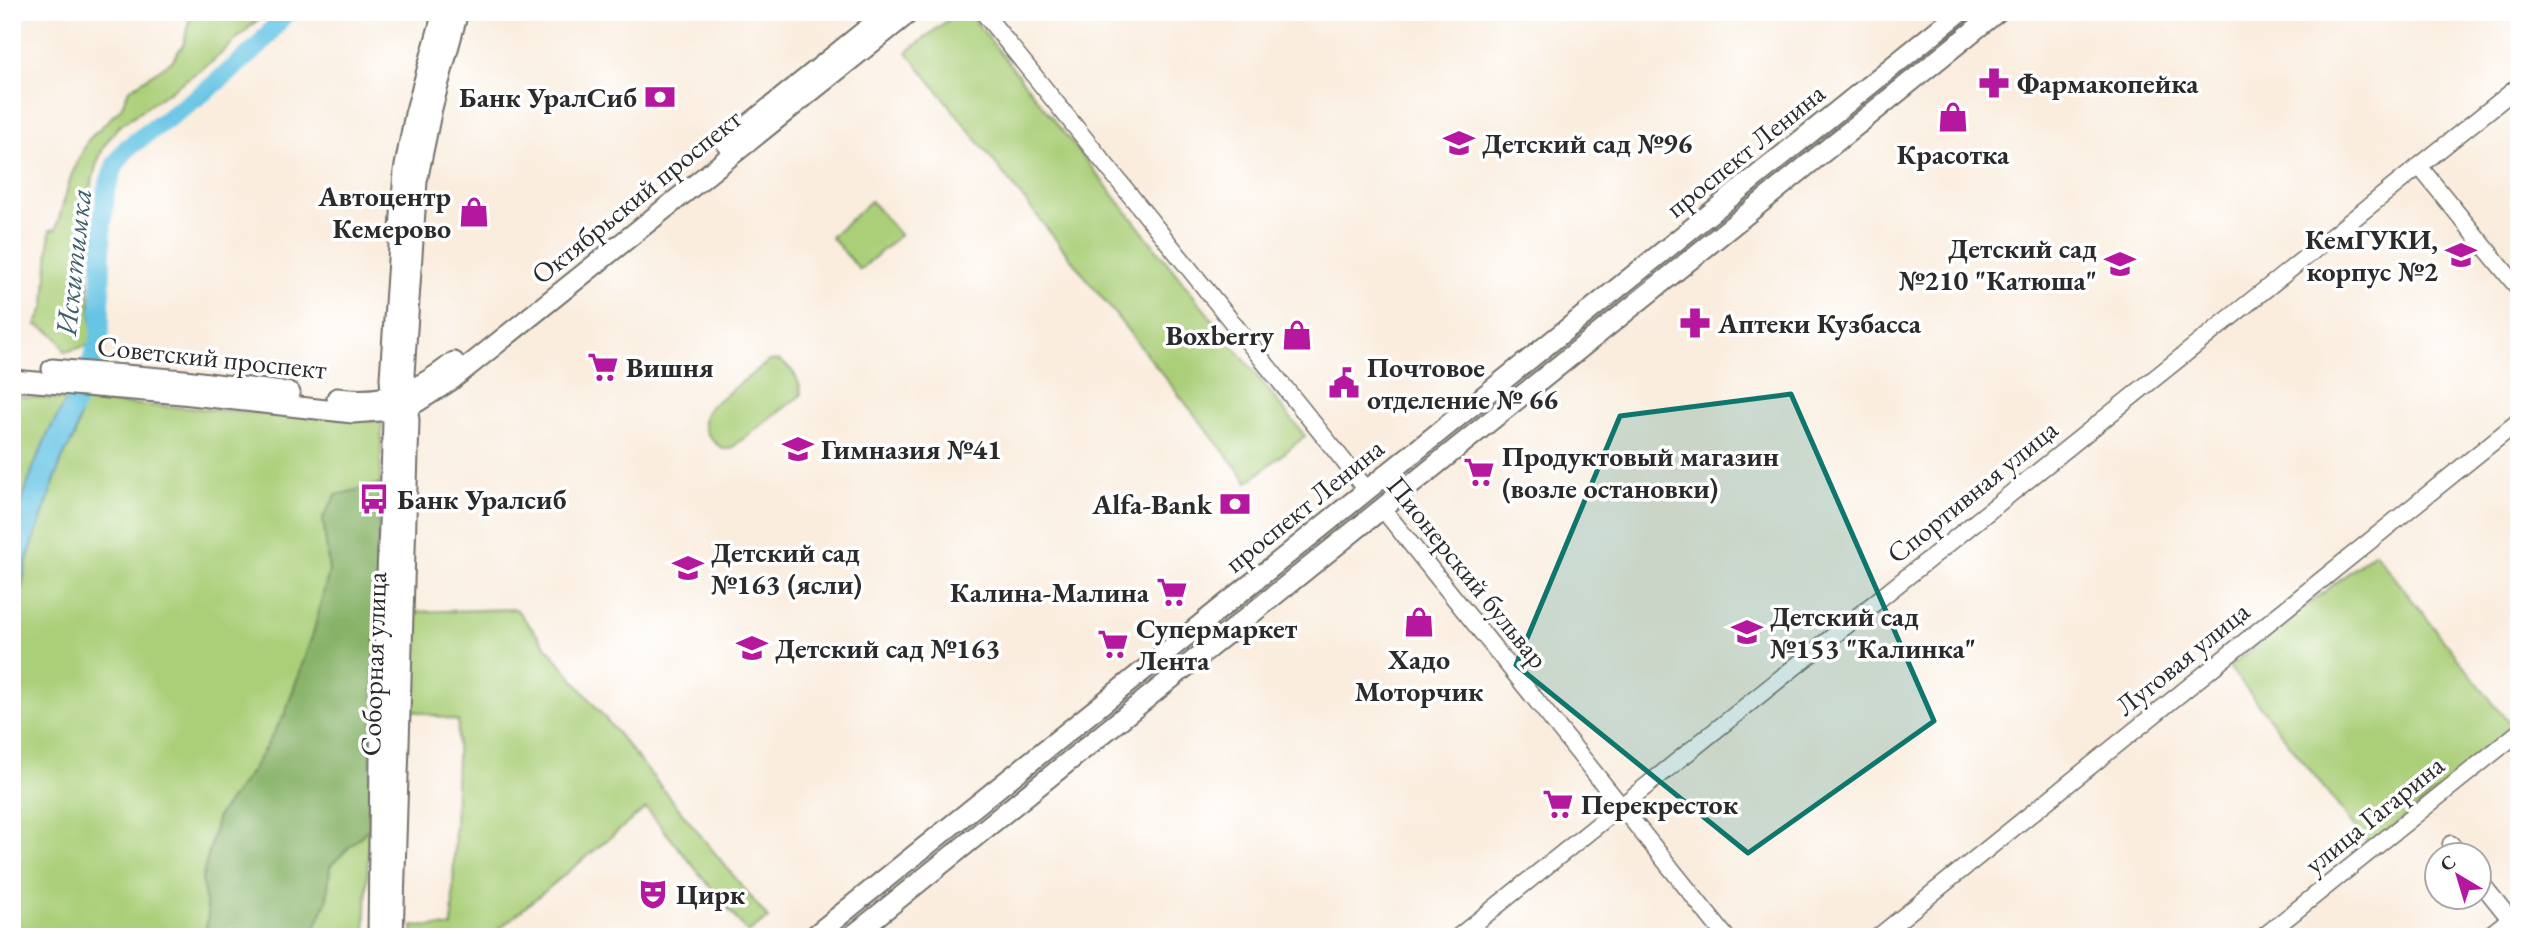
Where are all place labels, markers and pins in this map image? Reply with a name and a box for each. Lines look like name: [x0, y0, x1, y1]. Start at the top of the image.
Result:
place label: Фармакопейка: [2017, 65, 2199, 101]
pharmacy icon: Фармакопейка: [1977, 66, 2011, 100]
place label: Банк УралСиб: [459, 79, 637, 115]
bank icon: Банк УралСиб: [643, 80, 677, 114]
shop icon: Красотка: [1936, 100, 1970, 134]
place label: Детский сад №96: [1482, 125, 1693, 161]
school or university icon: Детский сад №96: [1442, 126, 1476, 160]
place label: Красотка: [1897, 136, 2010, 172]
place label: Автоцентр Кемерово: [317, 178, 451, 246]
shop icon: Автоцентр Кемерово: [457, 195, 491, 229]
place label: КемГУКИ, корпус №2: [2305, 221, 2438, 289]
place label: Детский сад №210 "Катюша": [1899, 230, 2097, 298]
school or university icon: КемГУКИ, корпус №2: [2444, 238, 2478, 272]
school or university icon: Детский сад №210 "Катюша": [2103, 247, 2137, 281]
place label: Аптеки Кузбасса: [1717, 305, 1922, 341]
pharmacy icon: Аптеки Кузбасса: [1678, 306, 1712, 340]
place label: Boxberry: [1165, 317, 1275, 353]
shop icon: Boxberry: [1280, 318, 1314, 352]
place label: Вишня: [626, 349, 714, 385]
place label: Почтовое отделение № 66: [1367, 349, 1558, 417]
supermarket icon: Вишня: [586, 350, 620, 384]
public building icon: Почтовое отделение № 66: [1327, 366, 1361, 400]
place label: Гимназия №41: [821, 431, 1002, 467]
school or university icon: Гимназия №41: [781, 432, 815, 466]
place label: Продуктовый магазин (возле остановки): [1502, 438, 1779, 506]
supermarket icon: Продуктовый магазин (возле остановки): [1462, 455, 1496, 489]
place label: Банк Уралсиб: [397, 481, 567, 517]
bus stop icon: Банк Уралсиб: [357, 482, 391, 516]
place label: Alfa-Bank: [1091, 486, 1213, 522]
bank icon: Alfa-Bank: [1218, 487, 1252, 521]
place label: Детский сад №163 (ясли): [711, 534, 862, 602]
school or university icon: Детский сад №163 (ясли): [671, 551, 705, 585]
place label: Калина-Малина: [950, 574, 1150, 610]
supermarket icon: Калина-Малина: [1155, 575, 1189, 609]
place label: Детский сад №153 "Калинка": [1770, 598, 1976, 666]
shop icon: Хадо Моторчик: [1402, 605, 1436, 639]
place label: Супермаркет Лента: [1136, 610, 1298, 678]
school or university icon: Детский сад №153 "Калинка": [1730, 615, 1764, 649]
supermarket icon: Супермаркет Лента: [1096, 627, 1130, 661]
place label: Детский сад №163: [775, 630, 1000, 666]
school or university icon: Детский сад №163: [735, 631, 769, 665]
place label: Хадо Моторчик: [1354, 641, 1484, 709]
place label: Перекресток: [1581, 786, 1739, 822]
supermarket icon: Перекресток: [1541, 787, 1575, 821]
place label: Цирк: [676, 876, 746, 912]
theatre icon: Цирк: [636, 877, 670, 911]

